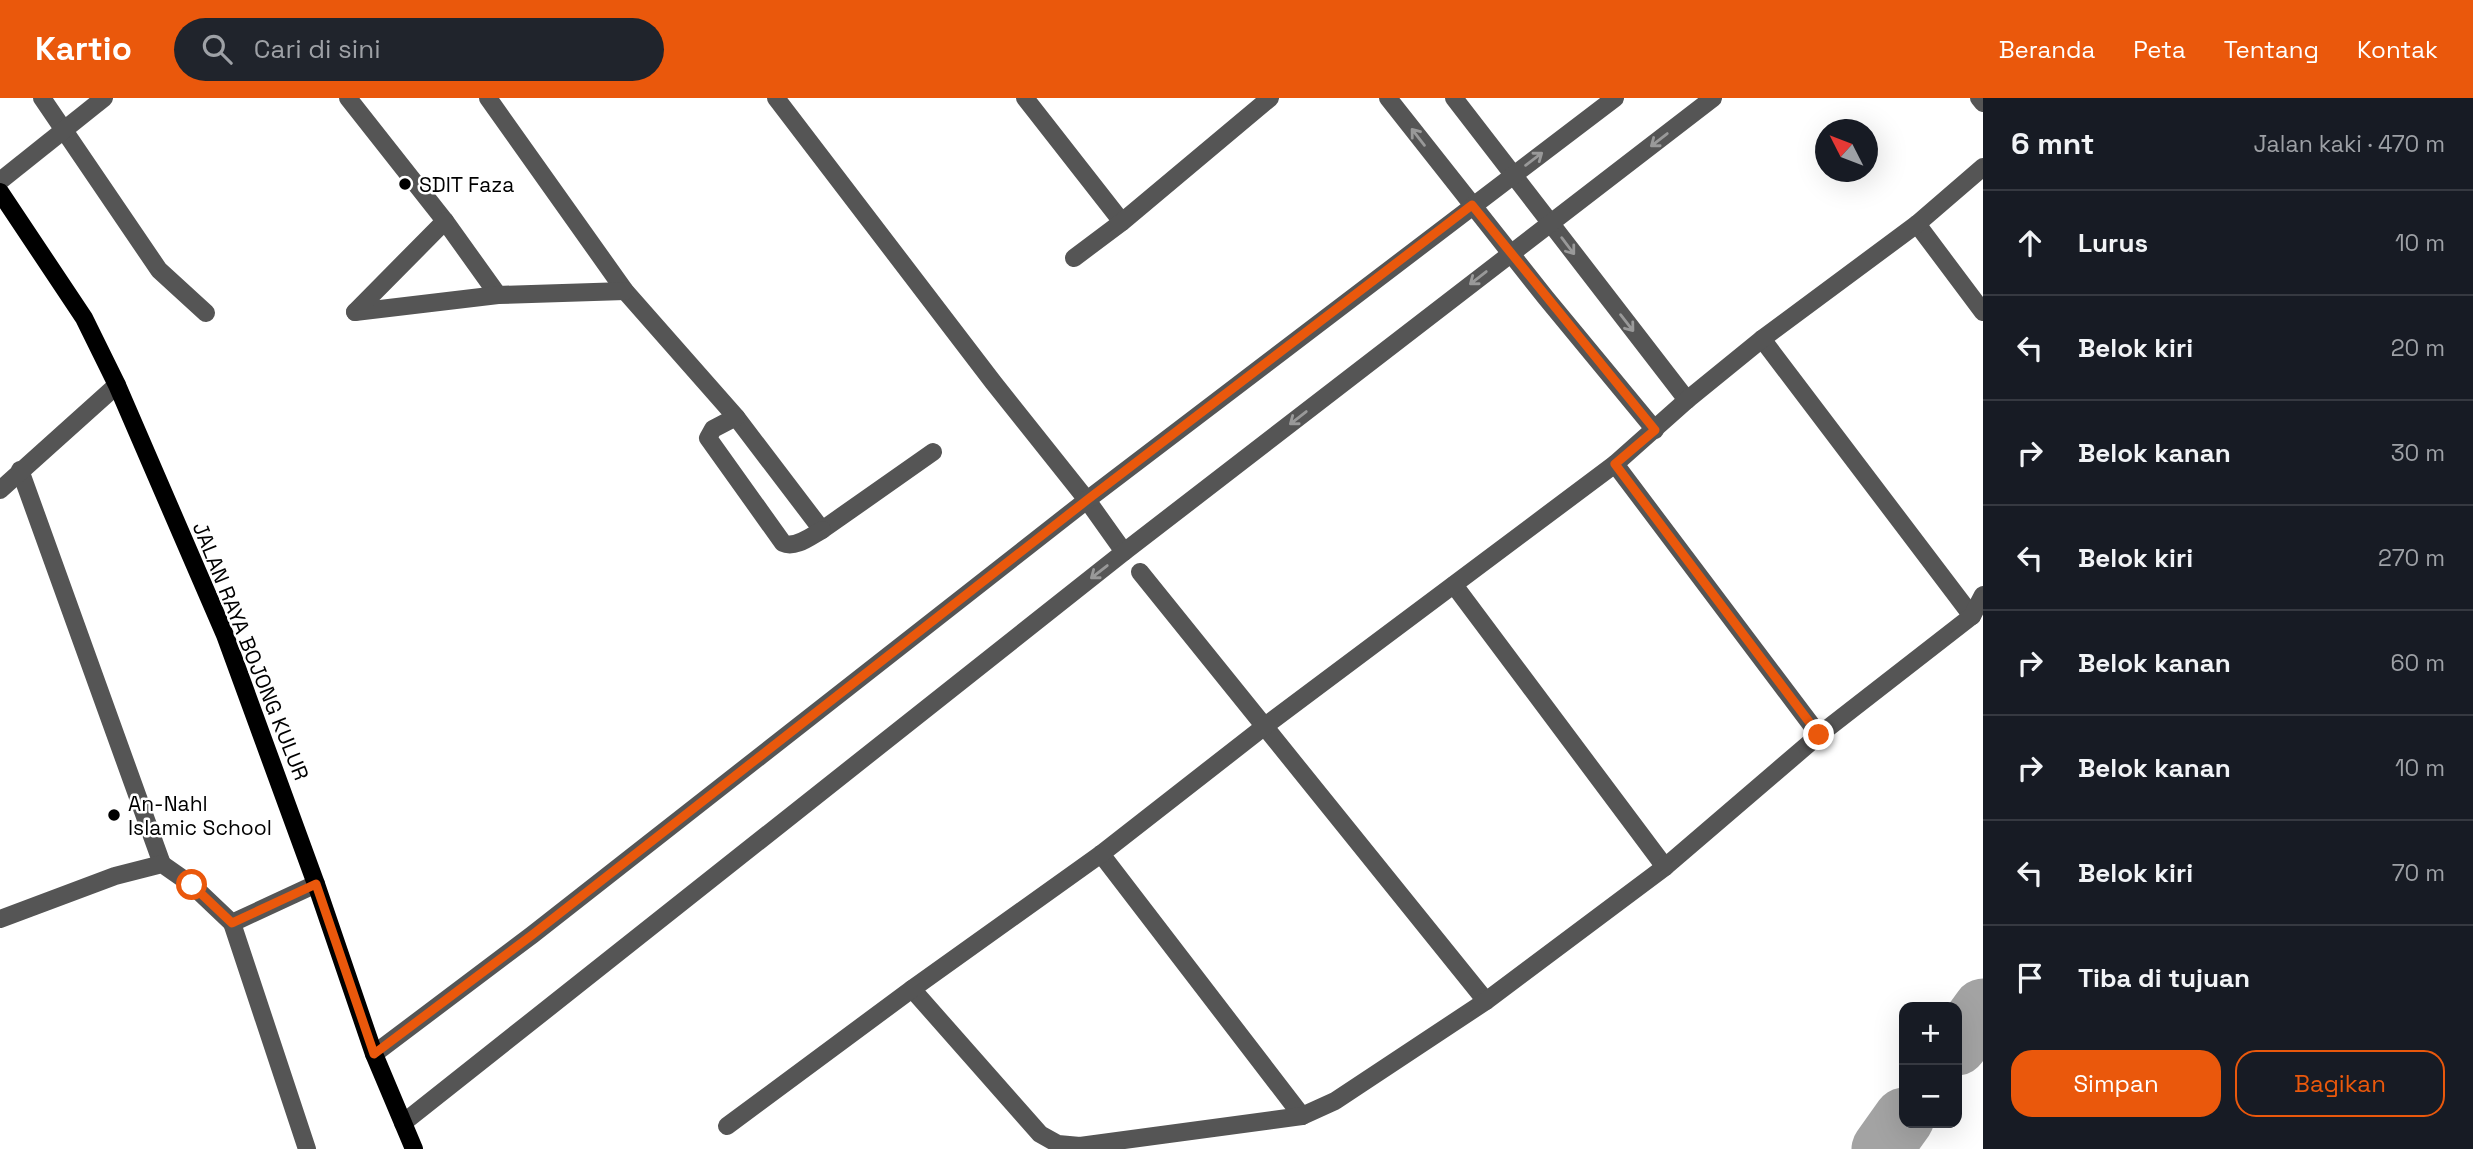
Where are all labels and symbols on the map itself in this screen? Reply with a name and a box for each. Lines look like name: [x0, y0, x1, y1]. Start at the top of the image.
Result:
north arrow: [1815, 119, 1878, 182]
one-way arrow: [1411, 129, 1426, 147]
one-way arrow: [1650, 132, 1668, 147]
one-way arrow: [1524, 152, 1542, 167]
place label: SDIT Faza: [419, 171, 514, 198]
marker: SDIT Faza: [397, 176, 413, 192]
one-way arrow: [1560, 237, 1575, 255]
one-way arrow: [1470, 271, 1488, 286]
one-way arrow: [1619, 313, 1634, 331]
one-way arrow: [1290, 410, 1308, 425]
street label: JALAN RAYA BOJONG KULUR: [187, 518, 315, 784]
one-way arrow: [1091, 565, 1109, 580]
route end: [1803, 719, 1834, 750]
place label: An-Nahl Islamic School: [128, 790, 272, 841]
marker: An-Nahl Islamic School: [106, 807, 122, 823]
route start: [176, 869, 207, 900]

